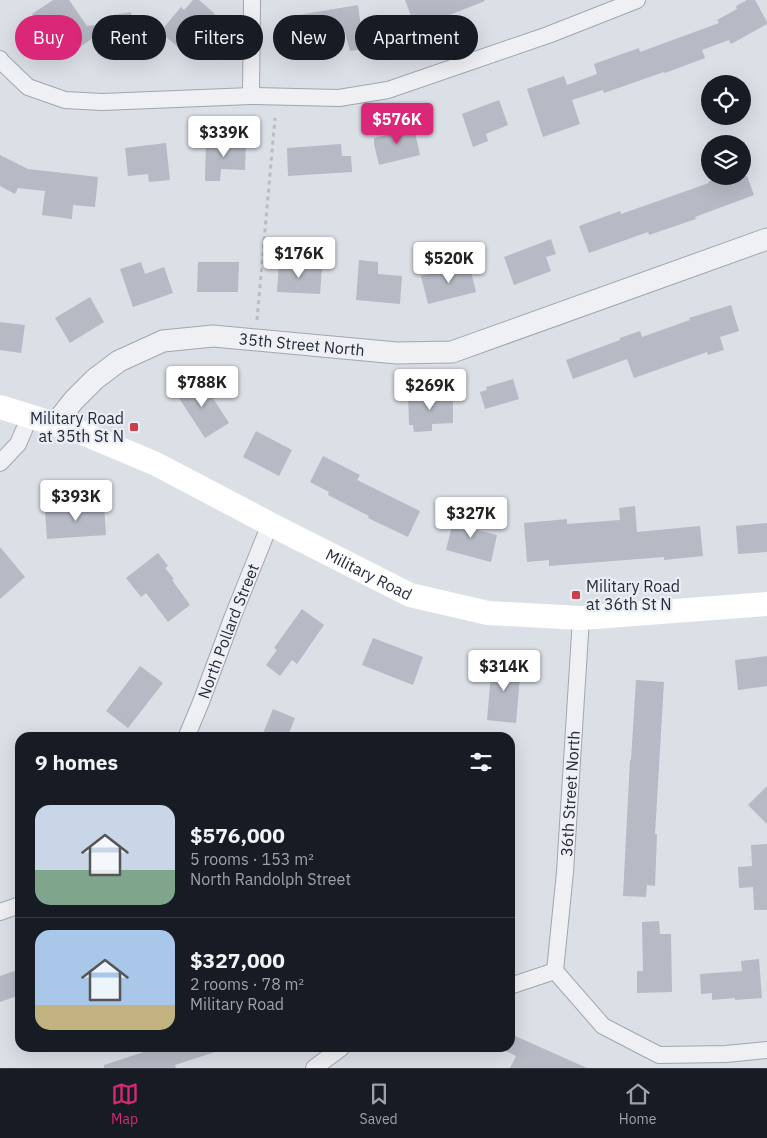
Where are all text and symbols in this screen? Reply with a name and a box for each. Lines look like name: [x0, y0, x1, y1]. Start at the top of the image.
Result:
chip: Buy: [15, 15, 82, 60]
chip: Rent: [92, 15, 166, 60]
chip: Filters: [176, 15, 263, 60]
chip: New: [273, 15, 345, 60]
chip: Apartment: [355, 15, 478, 60]
map controls: [701, 75, 751, 185]
button: locate: [701, 75, 751, 125]
pin: $576K: [362, 102, 432, 145]
text: $576K: [372, 109, 422, 129]
pin: $339K: [189, 116, 259, 158]
text: $339K: [199, 122, 249, 142]
button: layers: [701, 135, 751, 185]
pin: $176K: [264, 236, 334, 279]
pin: $520K: [414, 242, 484, 284]
text: $176K: [274, 243, 324, 263]
text: $520K: [424, 248, 474, 268]
street label: 35th Street North: [238, 328, 366, 360]
pin: $788K: [167, 366, 237, 408]
pin: $269K: [395, 368, 465, 411]
text: $788K: [177, 372, 227, 392]
text: $269K: [405, 375, 455, 395]
place label: Military Road at 35th St N: [30, 408, 124, 446]
marker: Military Road at 35th St N: [128, 421, 140, 433]
pin: $393K: [41, 480, 111, 522]
text: $393K: [51, 486, 101, 506]
pin: $327K: [436, 496, 506, 539]
text: $327K: [446, 503, 496, 523]
street label: Military Road: [322, 544, 415, 604]
street label: North Pollard Street: [193, 561, 263, 701]
place label: Military Road at 36th St N: [586, 576, 680, 614]
marker: Military Road at 36th St N: [570, 589, 582, 601]
pin: $314K: [469, 650, 539, 692]
text: $314K: [479, 656, 529, 676]
street label: 36th Street North: [556, 730, 584, 857]
text: 9 homes: [35, 748, 118, 776]
icon: filters: [467, 748, 495, 776]
text: $576,000: [190, 821, 285, 849]
icon: home: [75, 825, 135, 885]
text: 5 rooms · 153 m²: [190, 849, 314, 869]
text: North Randolph Street: [190, 869, 351, 889]
text: $327,000: [190, 946, 285, 974]
icon: home: [75, 950, 135, 1010]
text: 2 rooms · 78 m²: [190, 974, 304, 994]
text: Military Road: [190, 994, 284, 1014]
tab: Map: [111, 1080, 139, 1128]
tab: Saved: [360, 1080, 398, 1128]
tab: Home: [619, 1080, 656, 1128]

